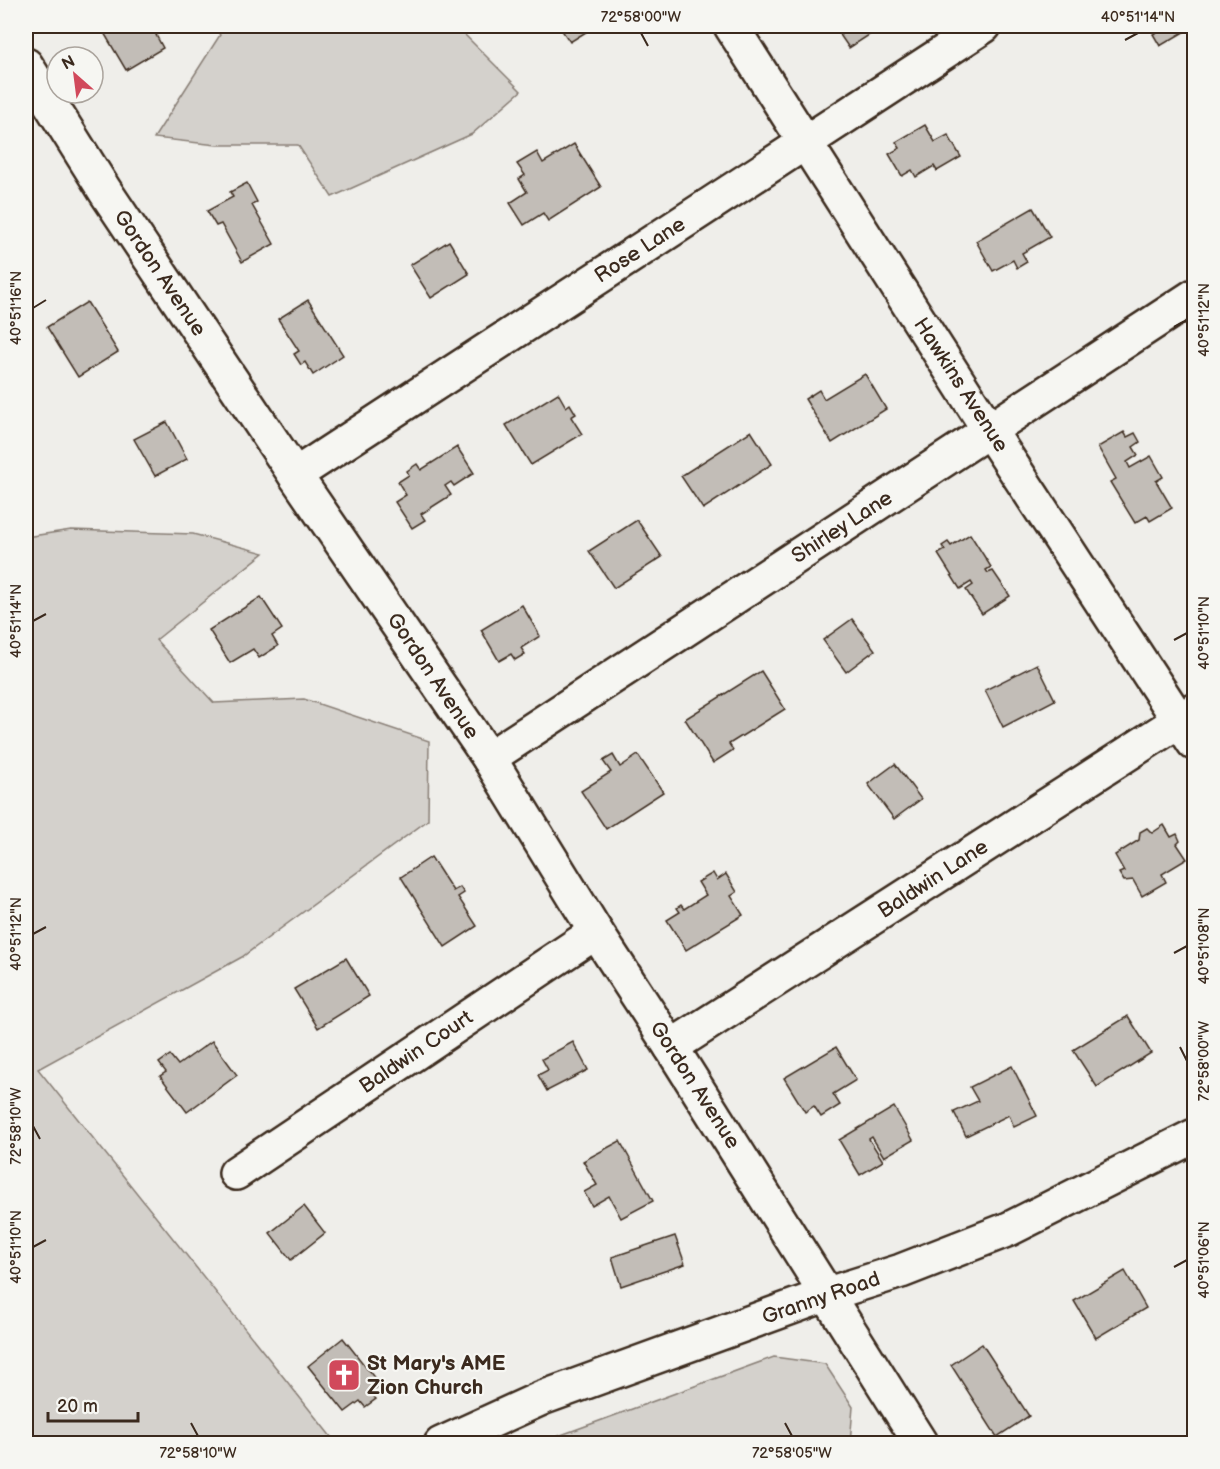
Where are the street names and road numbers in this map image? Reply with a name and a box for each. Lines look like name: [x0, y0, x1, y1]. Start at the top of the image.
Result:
street label: Gordon Avenue: [109, 205, 211, 341]
street label: Rose Lane: [590, 211, 690, 289]
street label: Hawkins Avenue: [908, 313, 1014, 457]
street label: Shirley Lane: [787, 485, 897, 569]
street label: Gordon Avenue: [382, 608, 484, 744]
street label: Baldwin Lane: [873, 834, 993, 924]
street label: Baldwin Court: [355, 1005, 478, 1099]
street label: Gordon Avenue: [645, 1017, 745, 1153]
street label: Granny Road: [759, 1266, 883, 1330]

